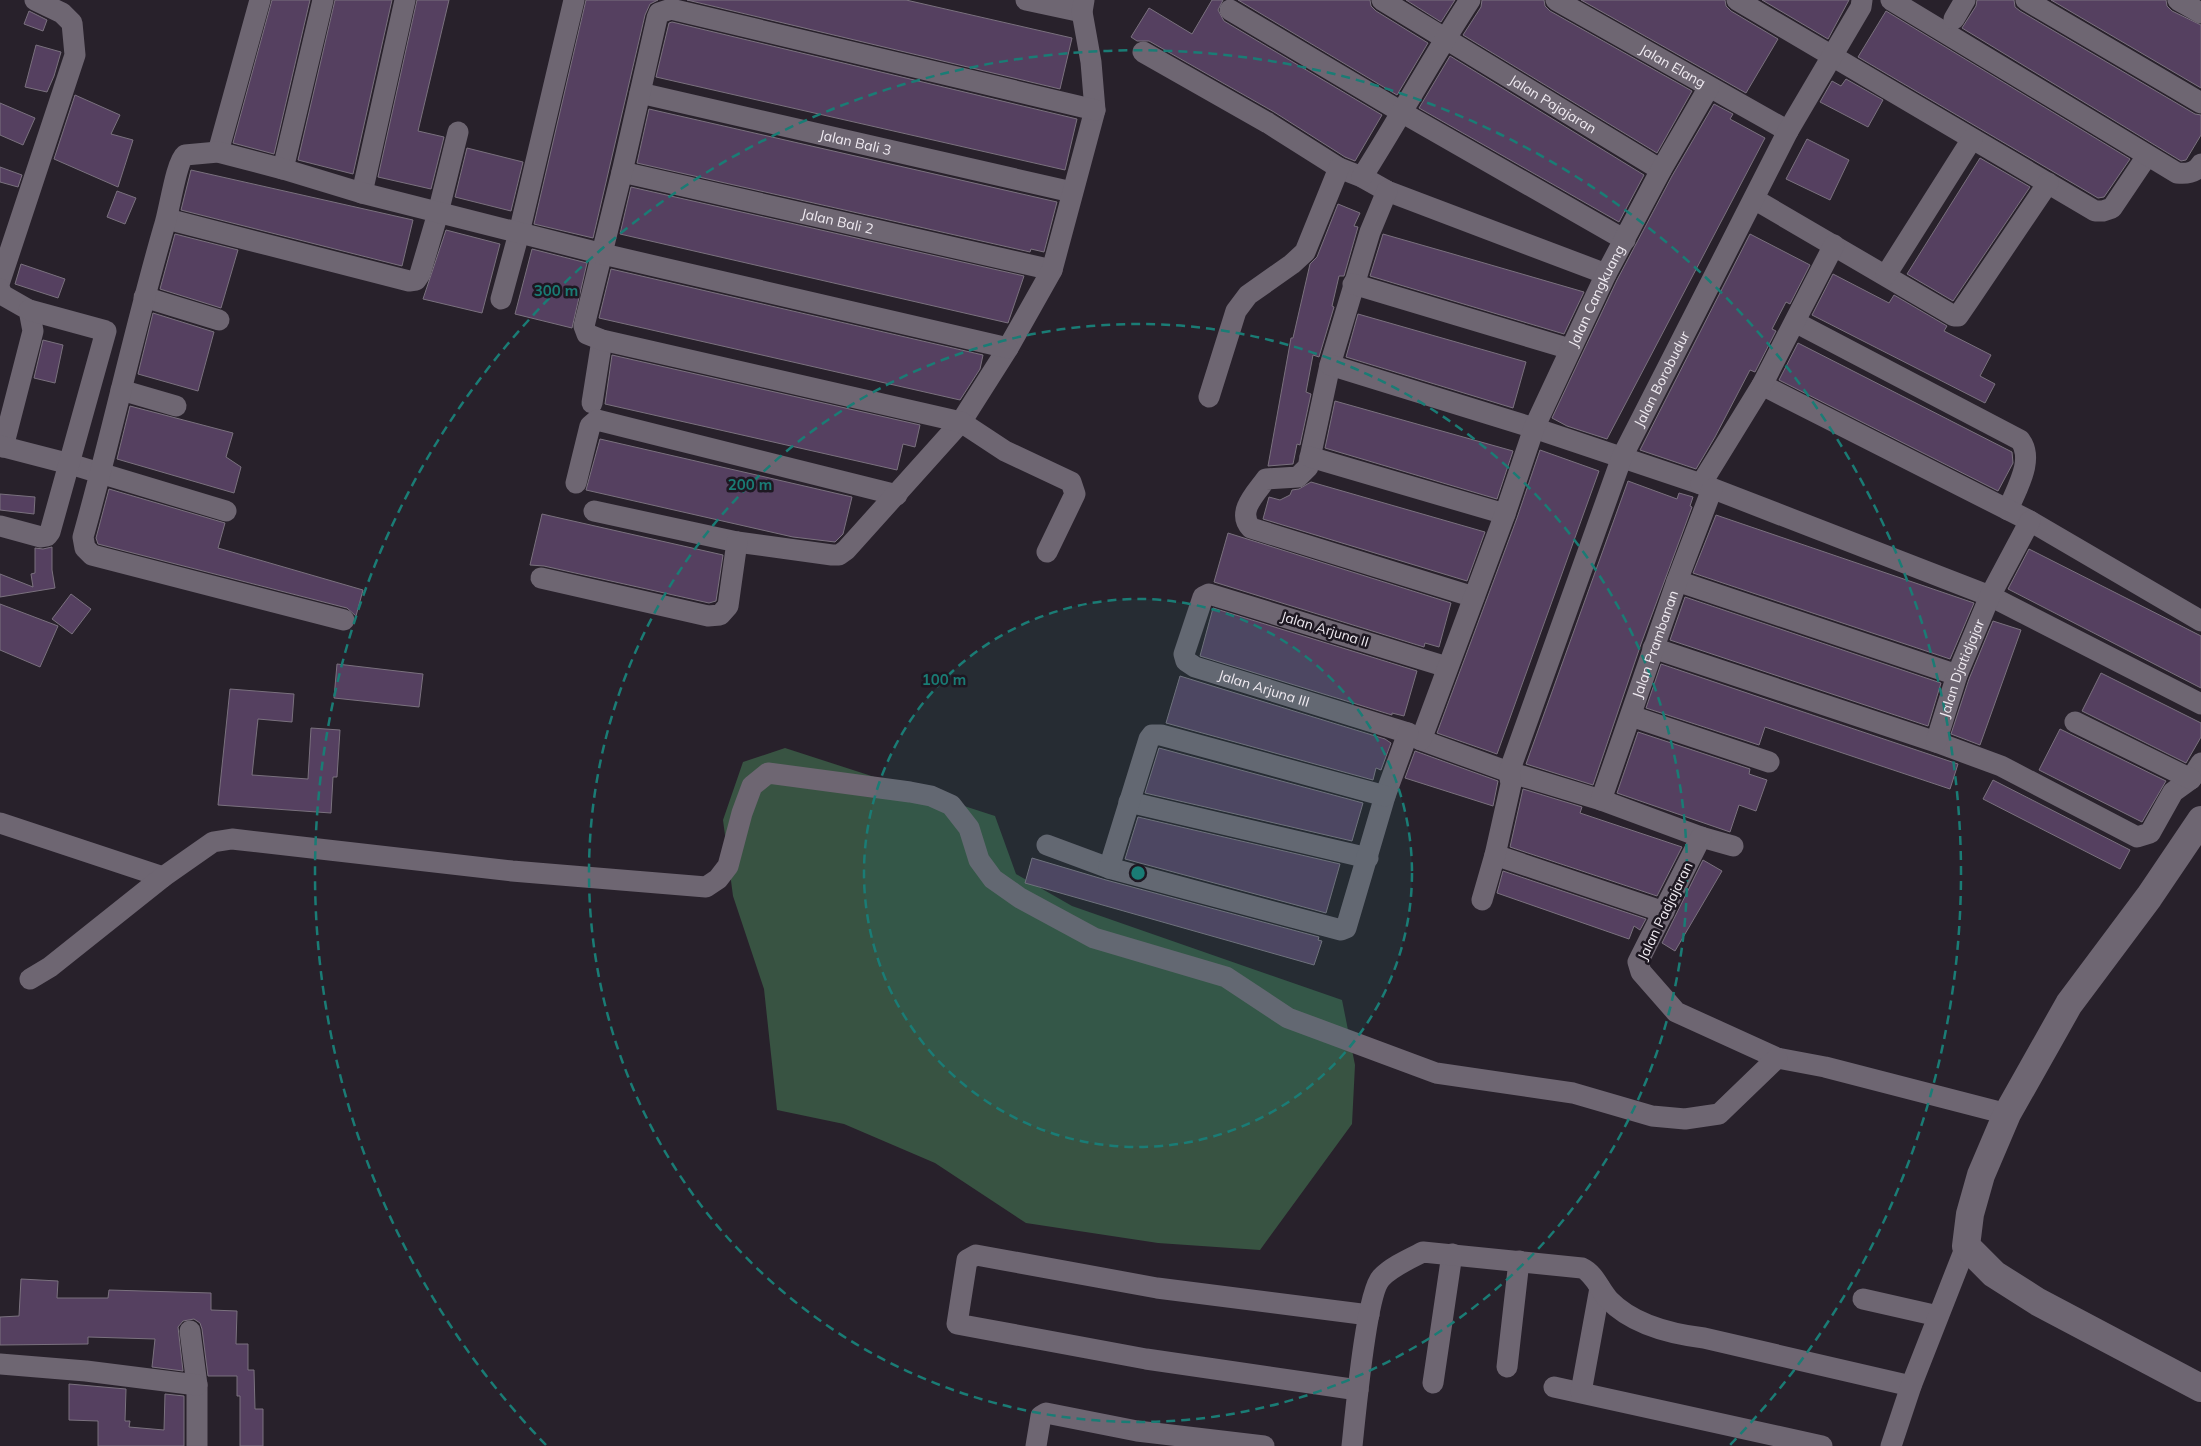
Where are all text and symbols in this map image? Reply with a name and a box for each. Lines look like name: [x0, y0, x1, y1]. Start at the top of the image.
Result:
street label: Jalan Elang: [1636, 40, 1709, 92]
street label: Jalan Pajajaran: [1506, 71, 1600, 138]
street label: Jalan Bali 3: [818, 125, 893, 159]
street label: Jalan Bali 2: [800, 204, 875, 238]
street label: Jalan Cangkuang: [1564, 242, 1629, 350]
text: 300 m: [534, 281, 578, 300]
street label: Jalan Borobudur: [1630, 327, 1694, 430]
text: 200 m: [728, 475, 772, 494]
street label: Jalan Prambanan: [1628, 588, 1682, 700]
street label: Jalan Arjuna II: [1279, 607, 1371, 651]
street label: Jalan Djatidjajar: [1935, 615, 1989, 720]
street label: Jalan Arjuna III: [1216, 666, 1312, 711]
text: 100 m: [922, 670, 966, 689]
street label: Jalan Padjajaran: [1633, 859, 1697, 963]
centre of rings: [1129, 864, 1147, 882]

